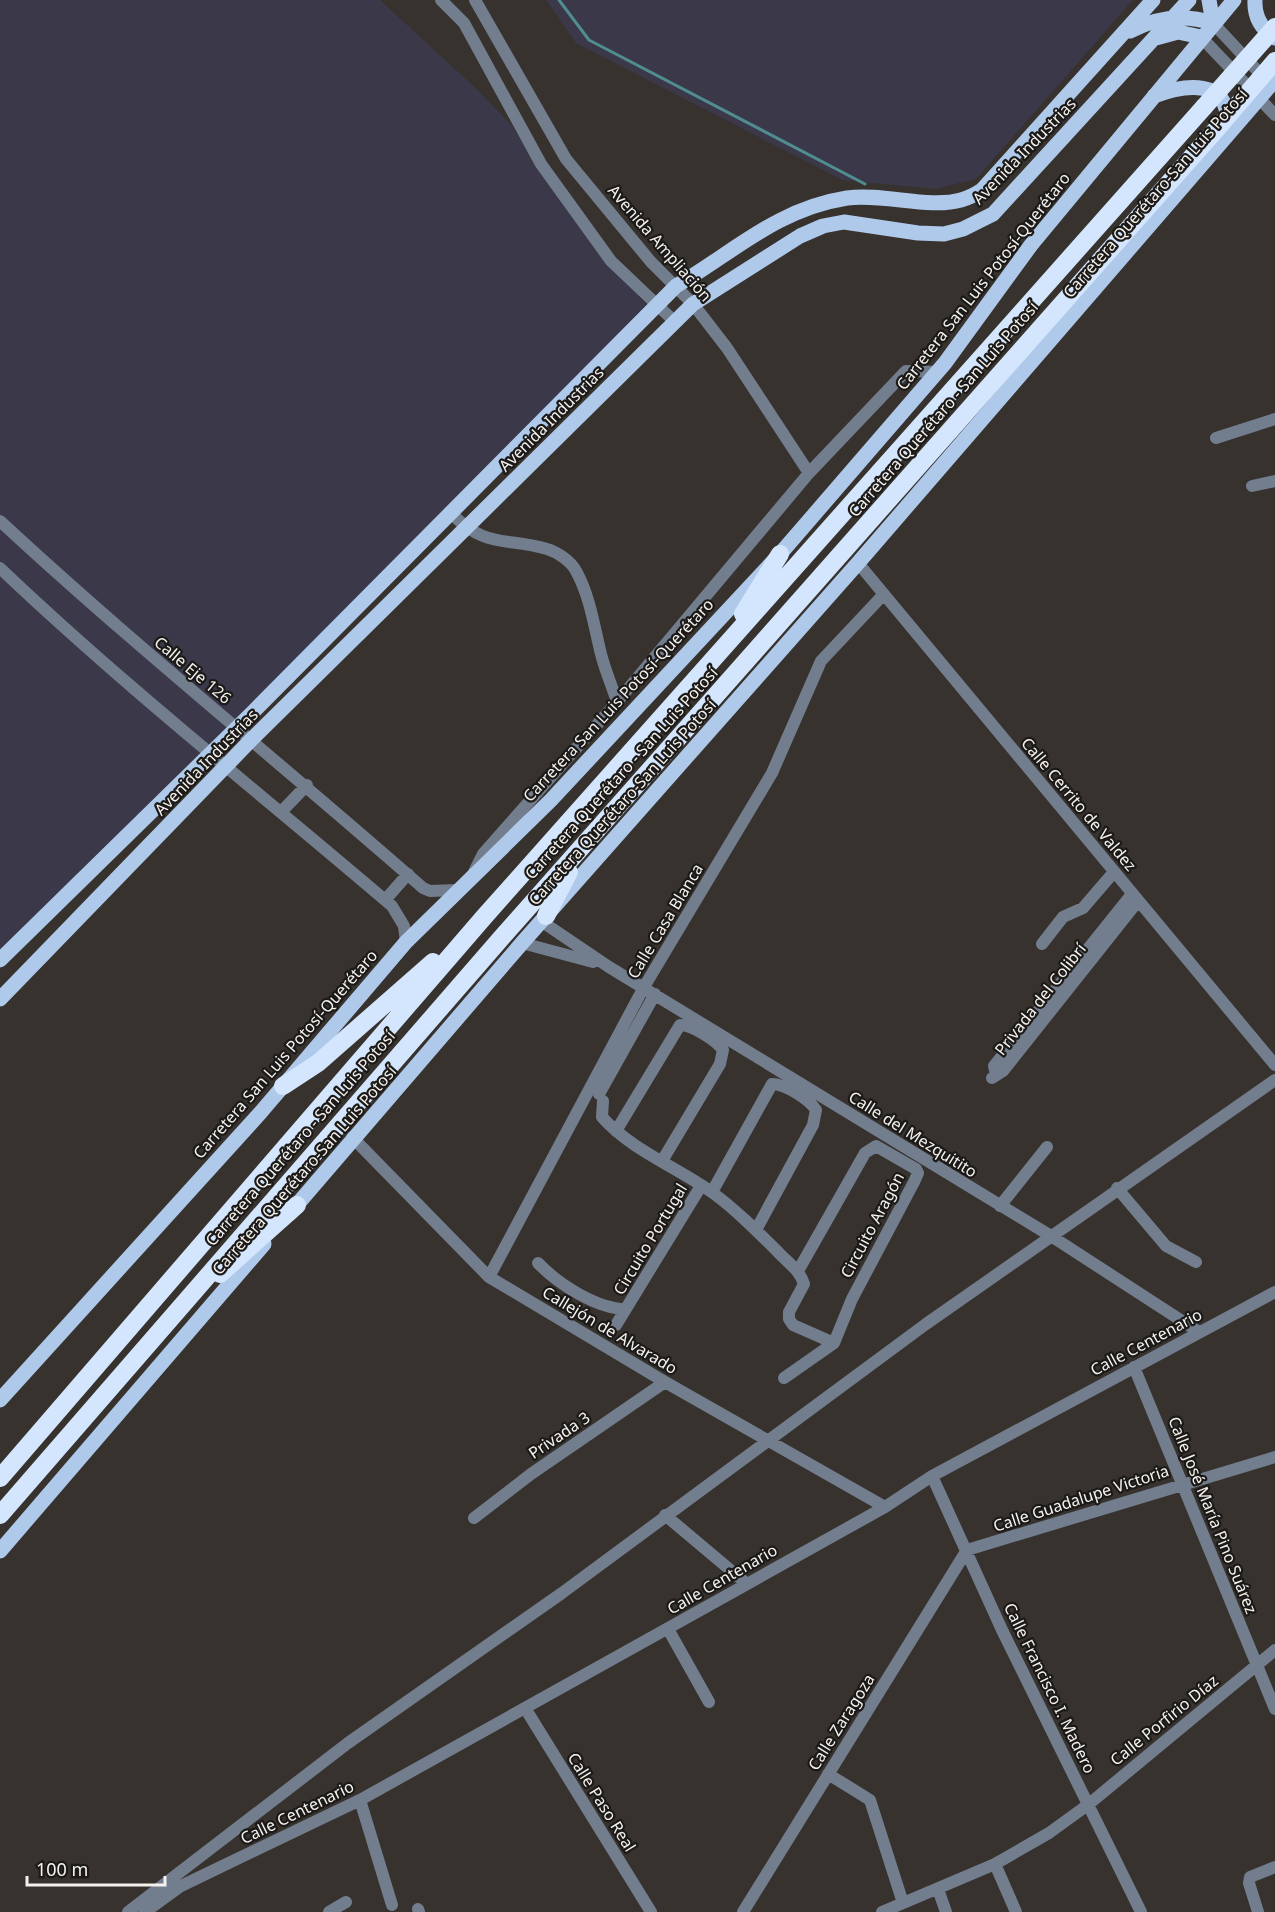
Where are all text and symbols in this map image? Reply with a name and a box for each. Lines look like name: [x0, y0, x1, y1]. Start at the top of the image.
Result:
street label: Carretera Querétaro-San Luis Potosí: [1058, 83, 1253, 302]
street label: Avenida Industrias: [967, 93, 1081, 209]
street label: Carretera San Luis Potosí-Querétaro: [891, 168, 1075, 394]
street label: Avenida Ampliación: [603, 180, 717, 306]
street label: Carretera Querétaro - San Luis Potosí: [843, 296, 1043, 521]
street label: Avenida Industrias: [494, 362, 608, 476]
street label: Carretera San Luis Potosí-Querétaro: [518, 594, 718, 806]
street label: Calle Eje 126: [150, 631, 236, 709]
street label: Carretera Querétaro - San Luis Potosí: [520, 661, 723, 884]
street label: Carretera Querétaro-San Luis Potosí: [523, 693, 721, 910]
street label: Avenida Industrias: [149, 704, 263, 820]
street label: Calle Cerrito de Valdez: [1016, 732, 1142, 876]
street label: Calle Casa Blanca: [622, 859, 708, 983]
street label: Privada del Colibrí: [989, 938, 1091, 1059]
street label: Carretera San Luis Potosí-Querétaro: [188, 945, 382, 1163]
street label: Carretera Querétaro - San Luis Potosí: [200, 1025, 400, 1250]
street label: Carretera Querétaro-San Luis Potosí: [207, 1060, 402, 1279]
street label: Calle del Mezquitito: [845, 1086, 981, 1182]
street label: Circuito Aragón: [835, 1168, 909, 1282]
street label: Circuito Portugal: [608, 1179, 692, 1299]
street label: Callejón de Alvarado: [539, 1281, 681, 1379]
street label: Calle Centenario: [1086, 1303, 1206, 1381]
street label: Privada 3: [524, 1406, 594, 1464]
street label: Calle José María Pino Suárez: [1163, 1413, 1263, 1617]
street label: Calle Guadalupe Victoria: [990, 1459, 1172, 1537]
street label: Calle Centenario: [663, 1539, 781, 1619]
street label: Calle Francisco I. Madero: [999, 1599, 1101, 1777]
street label: Calle Zaragoza: [803, 1670, 879, 1774]
street label: Calle Porfirio Díaz: [1105, 1670, 1223, 1770]
street label: Calle Paso Real: [563, 1748, 641, 1856]
street label: Calle Centenario: [237, 1775, 357, 1849]
scale bar: [27, 1849, 165, 1887]
text: 100 m: [36, 1857, 88, 1881]

